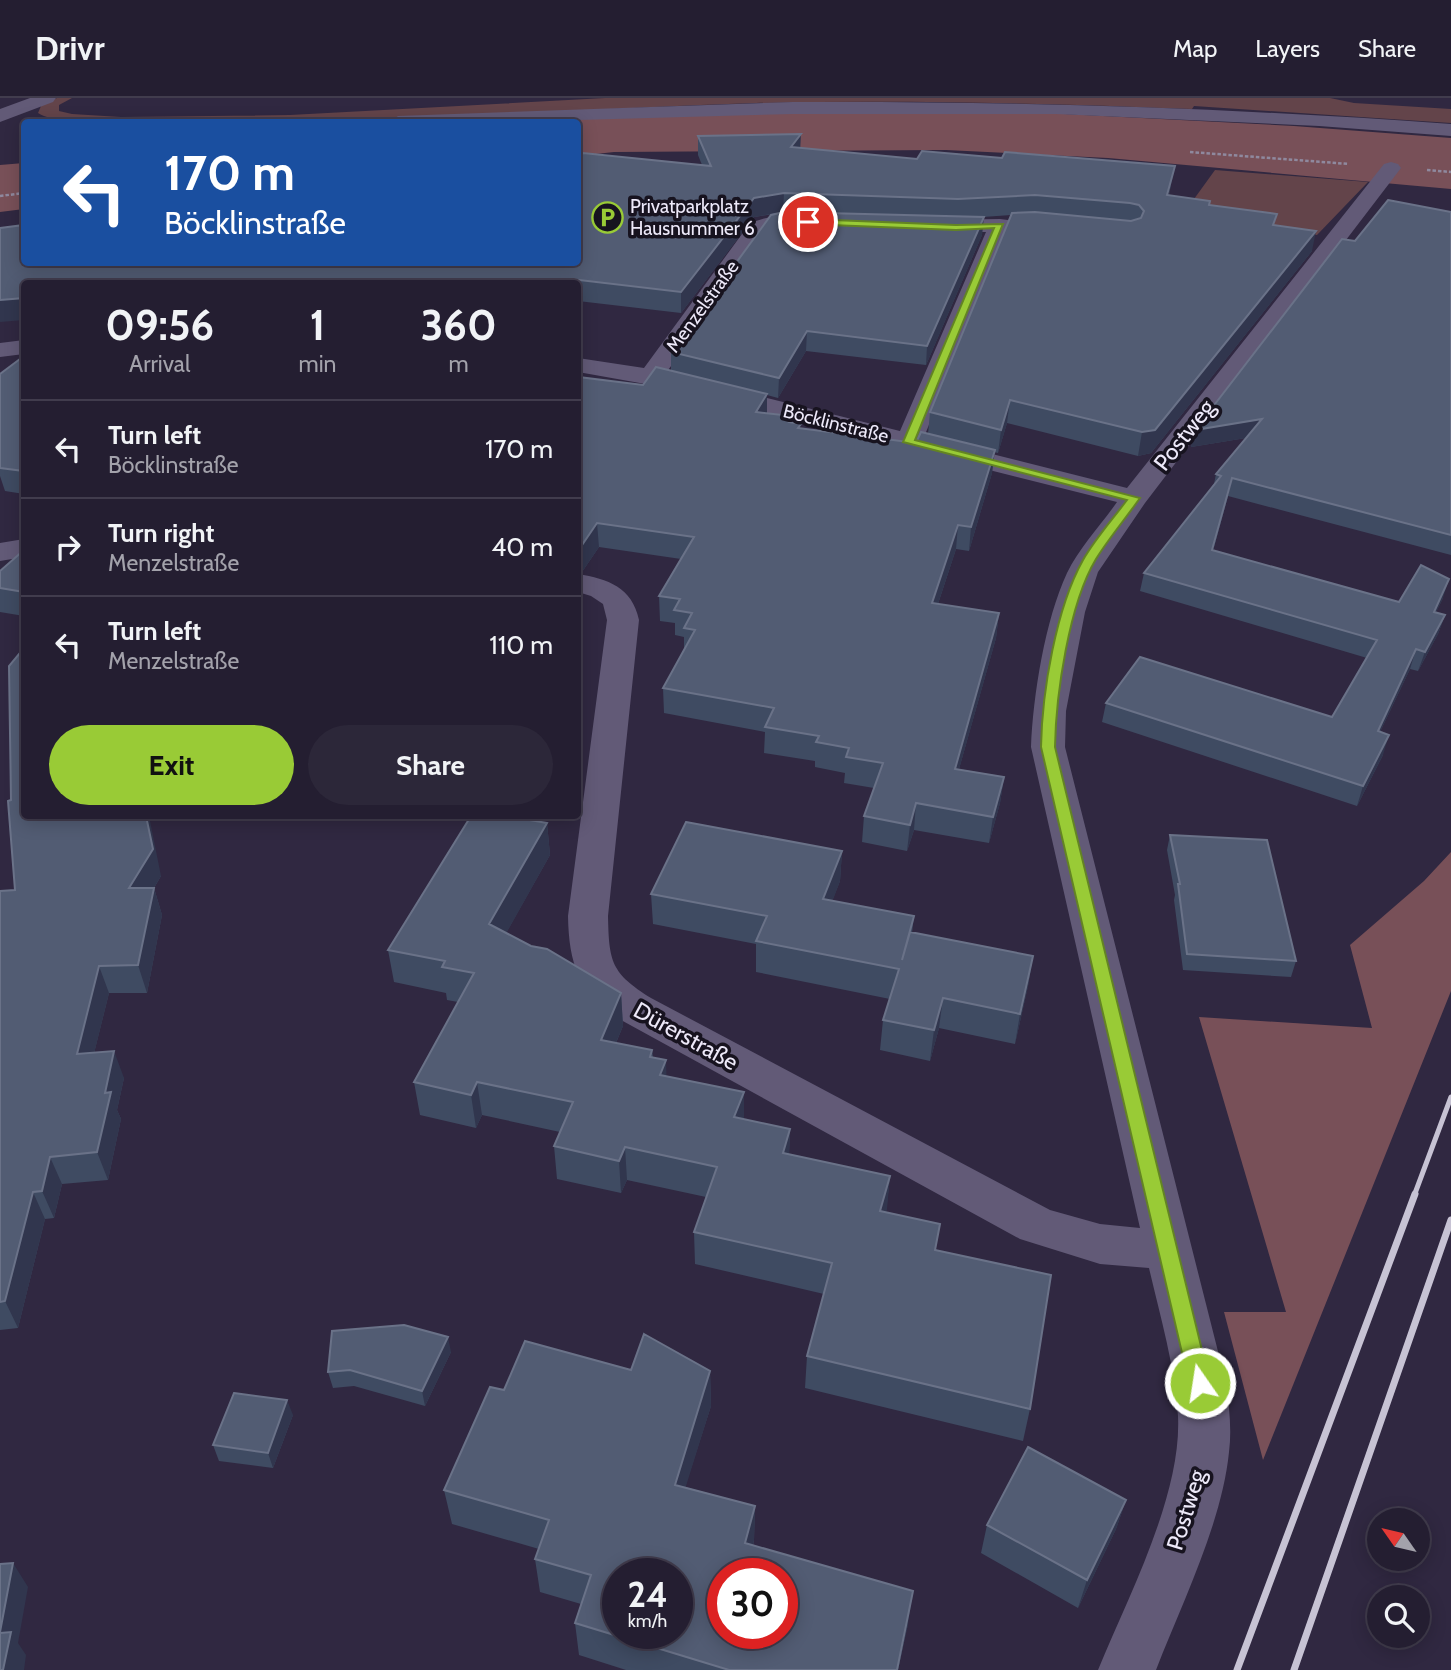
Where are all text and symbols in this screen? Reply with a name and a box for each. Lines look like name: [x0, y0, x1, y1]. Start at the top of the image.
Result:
text: Drivr: [35, 28, 105, 68]
text: Map: [1173, 34, 1217, 63]
text: Layers: [1255, 34, 1320, 63]
text: Share: [1358, 34, 1416, 63]
text: 170 m: [164, 143, 295, 202]
icon: left: [49, 147, 140, 238]
pin: [778, 192, 838, 252]
place label: Privatparkplatz Hausnummer 6: [630, 195, 755, 240]
parking icon: Privatparkplatz Hausnummer 6: [590, 200, 624, 234]
text: Böcklinstraße: [164, 203, 346, 242]
icon: arrive: [789, 203, 827, 241]
street label: Menzelstraße: [661, 255, 744, 357]
text: 09:56: [105, 299, 214, 351]
text: 1: [310, 299, 325, 351]
text: 360: [421, 299, 497, 351]
text: Arrival: [129, 350, 190, 378]
text: min: [298, 350, 336, 378]
text: m: [449, 350, 469, 378]
street label: Postweg: [1148, 393, 1221, 476]
street label: Böcklinstraße: [781, 399, 891, 448]
text: Turn left: [108, 419, 201, 451]
icon: left: [49, 430, 87, 468]
text: 170 m: [485, 433, 553, 465]
text: Böcklinstraße: [108, 451, 239, 479]
text: Turn right: [108, 517, 214, 549]
icon: right: [49, 528, 87, 566]
text: 40 m: [491, 531, 553, 563]
text: Menzelstraße: [108, 549, 239, 577]
text: Turn left: [108, 615, 201, 647]
icon: left: [49, 626, 87, 664]
text: 110 m: [489, 629, 553, 661]
text: Menzelstraße: [108, 647, 239, 675]
button: Exit: [49, 725, 294, 805]
button: Share: [308, 725, 553, 805]
street label: Dürerstraße: [629, 996, 743, 1076]
position arrow: [1163, 1346, 1237, 1420]
street label: Postweg: [1161, 1466, 1212, 1554]
north arrow: [1367, 1508, 1430, 1572]
map controls: [1367, 1508, 1430, 1648]
speed limit sign: 30: [707, 1558, 798, 1649]
text: 24: [627, 1573, 668, 1616]
button: search: [1367, 1585, 1430, 1648]
text: km/h: [628, 1610, 667, 1632]

